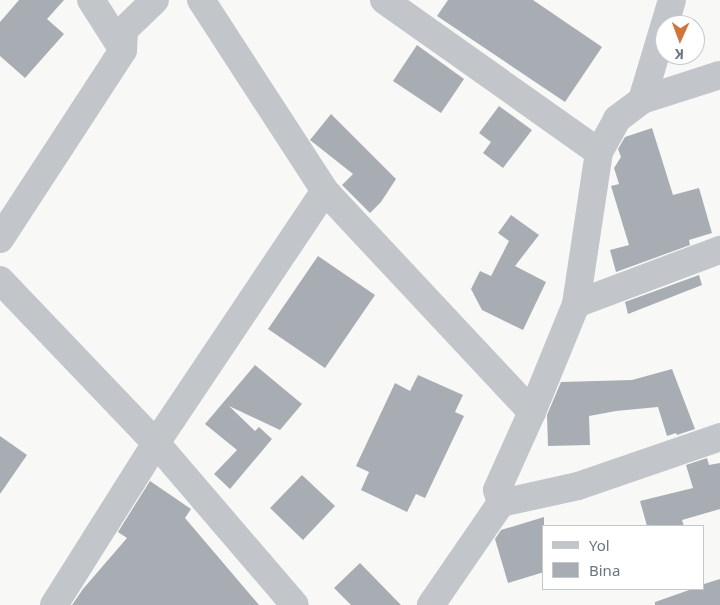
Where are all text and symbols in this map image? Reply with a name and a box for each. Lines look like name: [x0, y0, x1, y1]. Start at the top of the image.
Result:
north arrow: [655, 15, 705, 65]
text: K: [675, 45, 684, 64]
legend: [542, 525, 705, 590]
text: Yol: [589, 535, 610, 555]
text: Bina: [589, 560, 620, 580]

